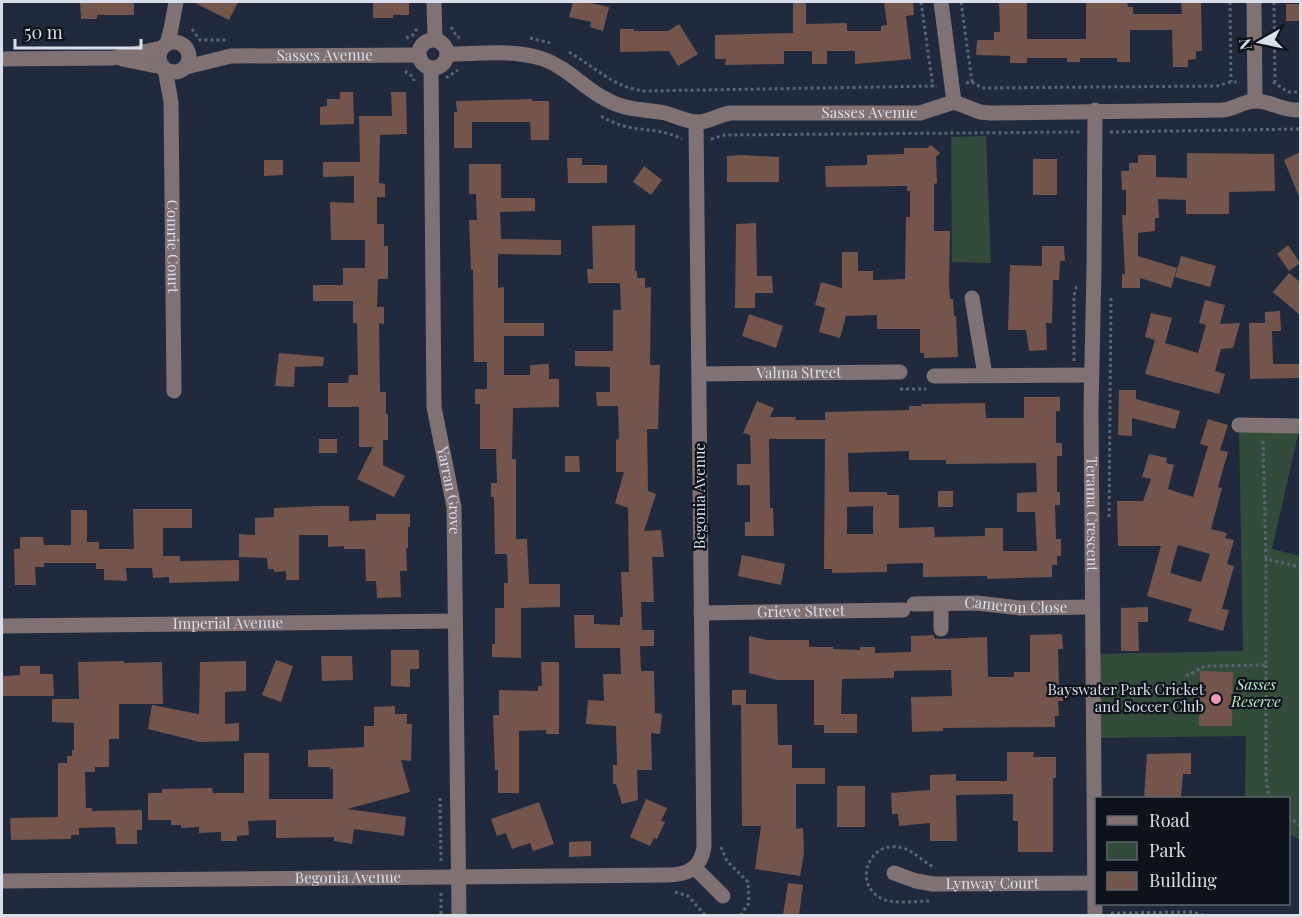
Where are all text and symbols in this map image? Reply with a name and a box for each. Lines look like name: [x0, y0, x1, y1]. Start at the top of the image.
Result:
scale bar: [15, 12, 141, 50]
north arrow: [1230, 12, 1290, 72]
text: 50 m: [24, 20, 63, 44]
text: N: [1233, 37, 1256, 52]
street label: Sasses Avenue: [277, 44, 373, 65]
street label: Sasses Avenue: [822, 102, 918, 122]
street label: Comrie Court: [163, 200, 184, 294]
street label: Valma Street: [755, 362, 842, 382]
street label: Begonia Avenue: [689, 443, 709, 549]
street label: Yarran Grove: [433, 444, 465, 535]
street label: Terama Crescent: [1082, 456, 1103, 572]
street label: Cameron Close: [964, 592, 1067, 617]
street label: Grieve Street: [757, 600, 846, 621]
street label: Imperial Avenue: [173, 612, 283, 633]
park label: Sasses Reserve: [1230, 674, 1281, 711]
place label: Bayswater Park Cricket and Soccer Club: [1047, 679, 1205, 716]
marker: Bayswater Park Cricket and Soccer Club: [1209, 692, 1223, 706]
legend: [1095, 797, 1290, 905]
text: Road: [1149, 808, 1190, 832]
text: Park: [1149, 838, 1186, 862]
street label: Begonia Avenue: [295, 866, 401, 887]
text: Building: [1149, 868, 1217, 892]
street label: Lynway Court: [946, 872, 1040, 893]

